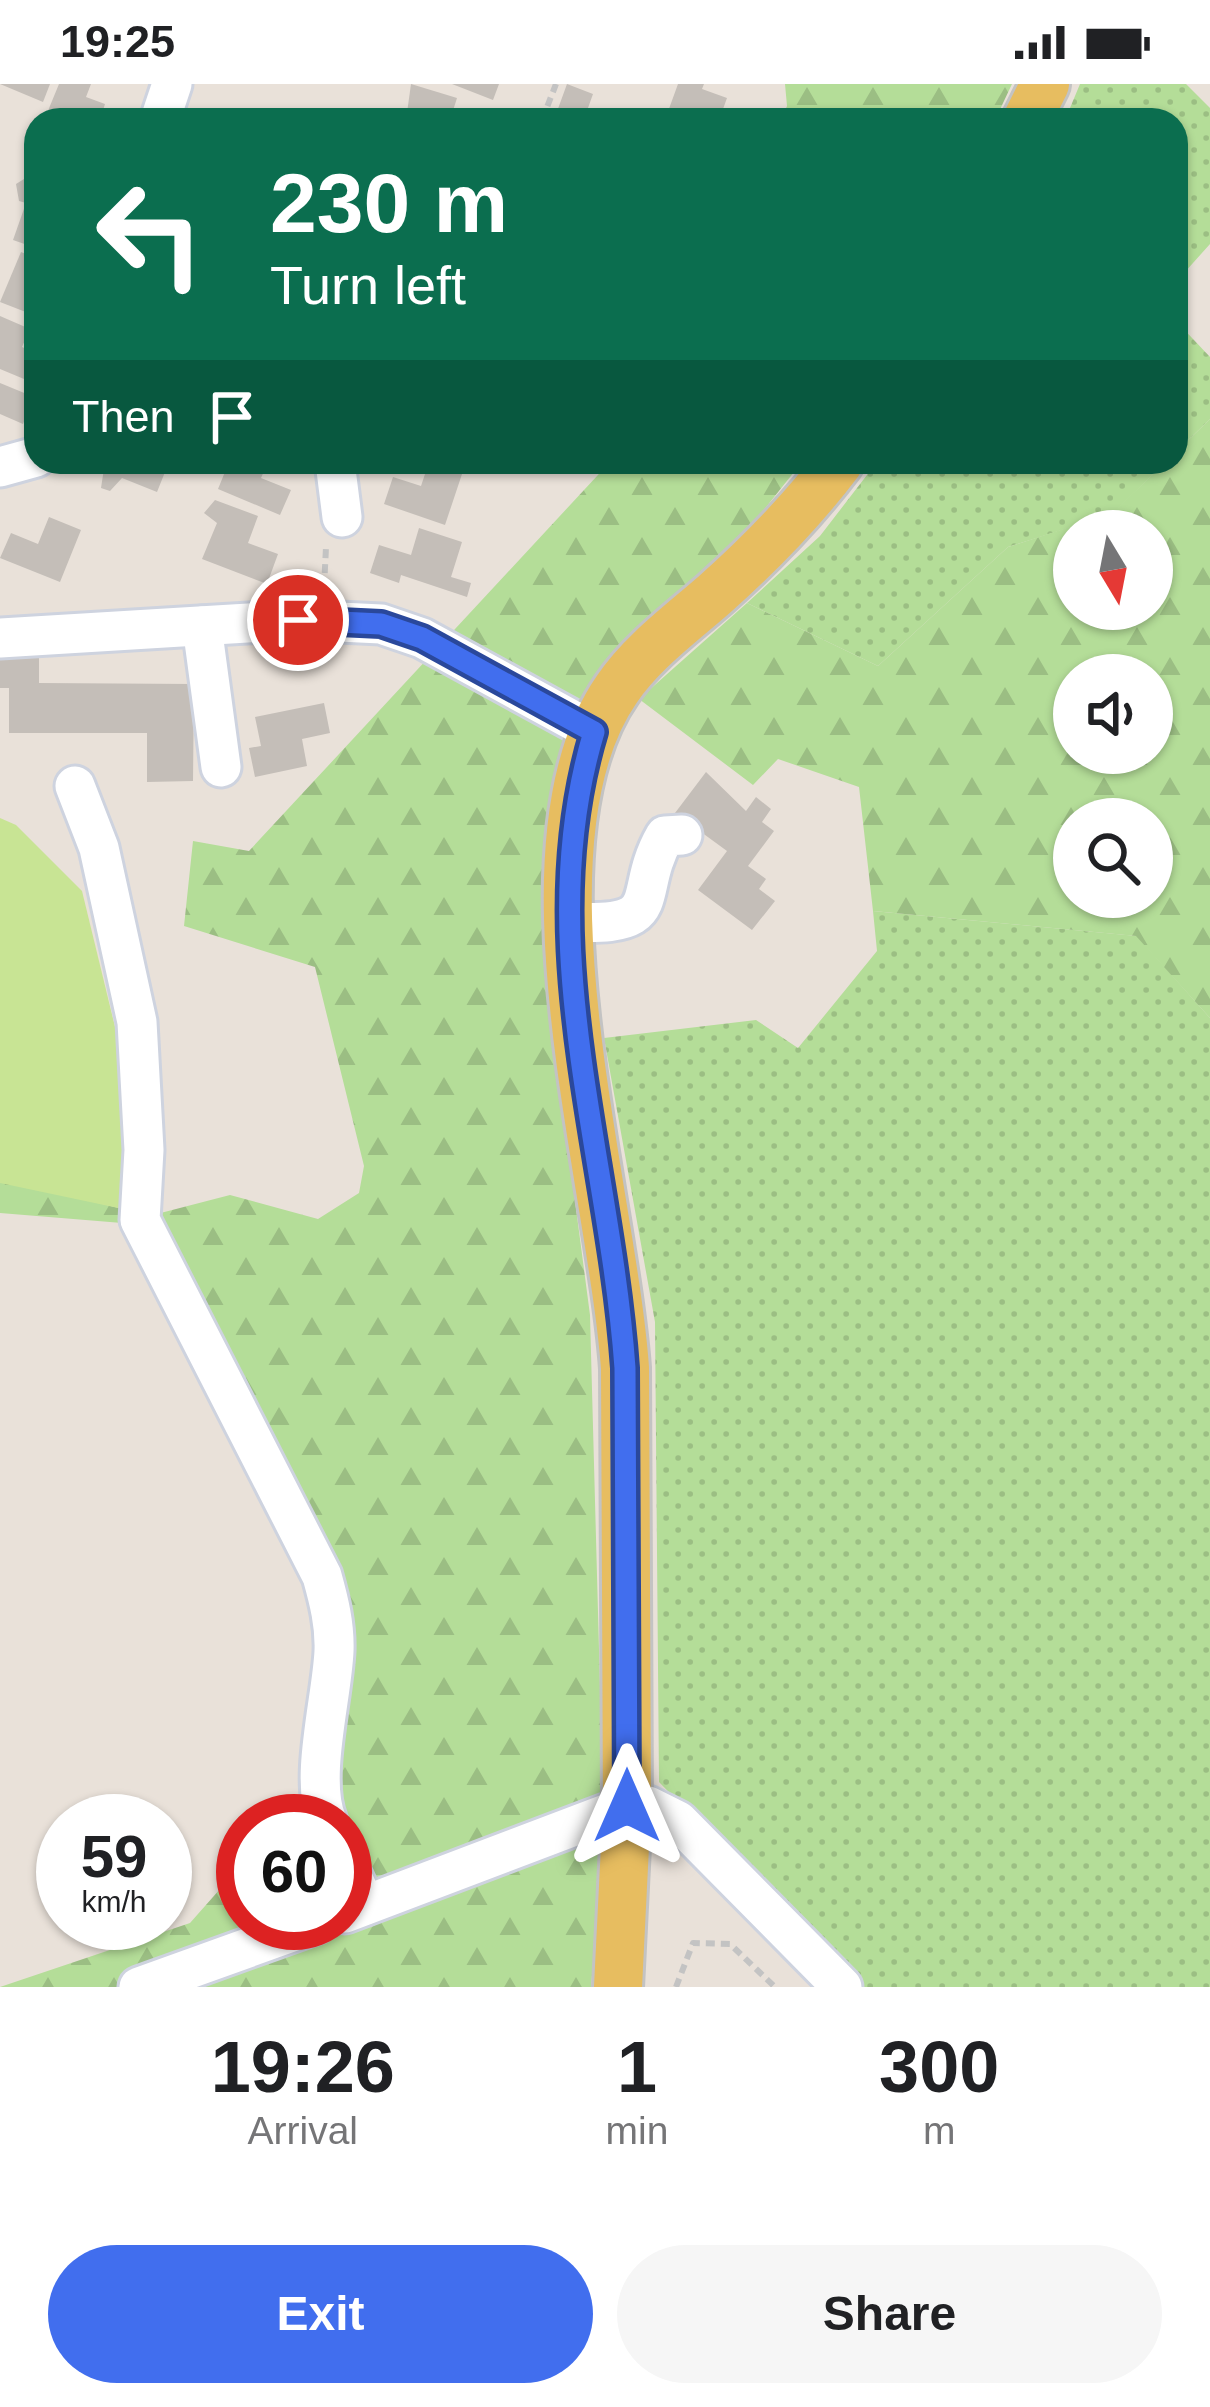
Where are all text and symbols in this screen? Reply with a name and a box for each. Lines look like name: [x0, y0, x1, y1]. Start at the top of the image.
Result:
text: 19:25: [60, 16, 175, 67]
icon: left: [72, 156, 228, 312]
text: 230 m: [270, 156, 508, 250]
text: Turn left: [270, 255, 466, 315]
icon: arrive: [199, 384, 265, 450]
text: Then: [72, 391, 175, 442]
north arrow: [1053, 510, 1173, 630]
map controls: [1053, 510, 1173, 918]
pin: [247, 569, 349, 671]
icon: arrive: [265, 587, 331, 653]
button: sound: [1053, 654, 1173, 774]
button: search: [1053, 798, 1173, 918]
position arrow: [564, 1743, 690, 1869]
speed limit sign: 60: [216, 1794, 372, 1950]
text: 59: [81, 1823, 147, 1890]
text: km/h: [81, 1885, 147, 1918]
text: 19:26: [211, 2027, 395, 2107]
text: 1: [617, 2027, 657, 2107]
text: 300: [879, 2027, 999, 2107]
text: Arrival: [248, 2109, 358, 2152]
text: min: [606, 2109, 668, 2152]
text: m: [923, 2109, 955, 2152]
button: Exit: [48, 2245, 593, 2383]
button: Share: [617, 2245, 1162, 2383]

